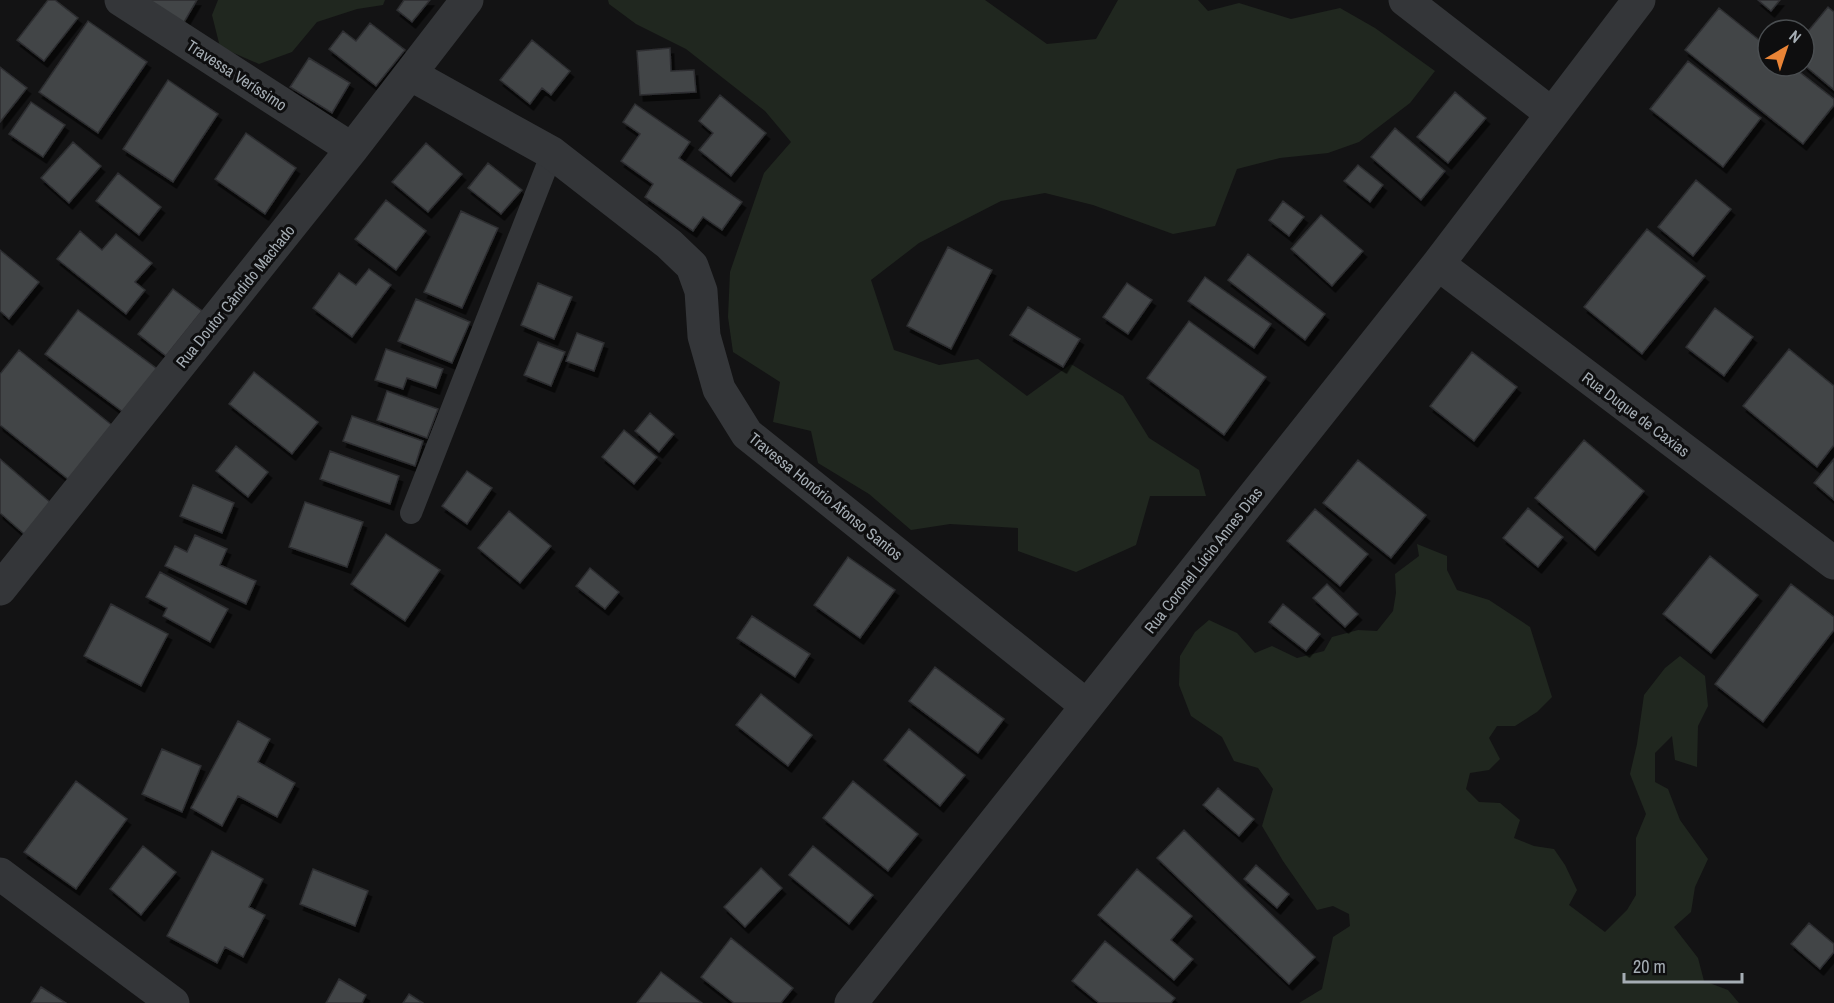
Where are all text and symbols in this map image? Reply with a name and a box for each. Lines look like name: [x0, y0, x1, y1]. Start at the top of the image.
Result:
north arrow: [1756, 18, 1816, 78]
text: N: [1785, 25, 1806, 48]
street label: Travessa Veríssimo: [183, 34, 291, 116]
street label: Rua Doutor Cândido Machado: [170, 220, 300, 372]
street label: Rua Duque de Caxias: [1578, 366, 1694, 462]
street label: Travessa Honório Afonso Santos: [744, 427, 908, 565]
street label: Rua Coronel Lúcio Annes Dias: [1139, 482, 1267, 638]
scale bar: [1624, 946, 1742, 984]
text: 20 m: [1633, 954, 1666, 979]

